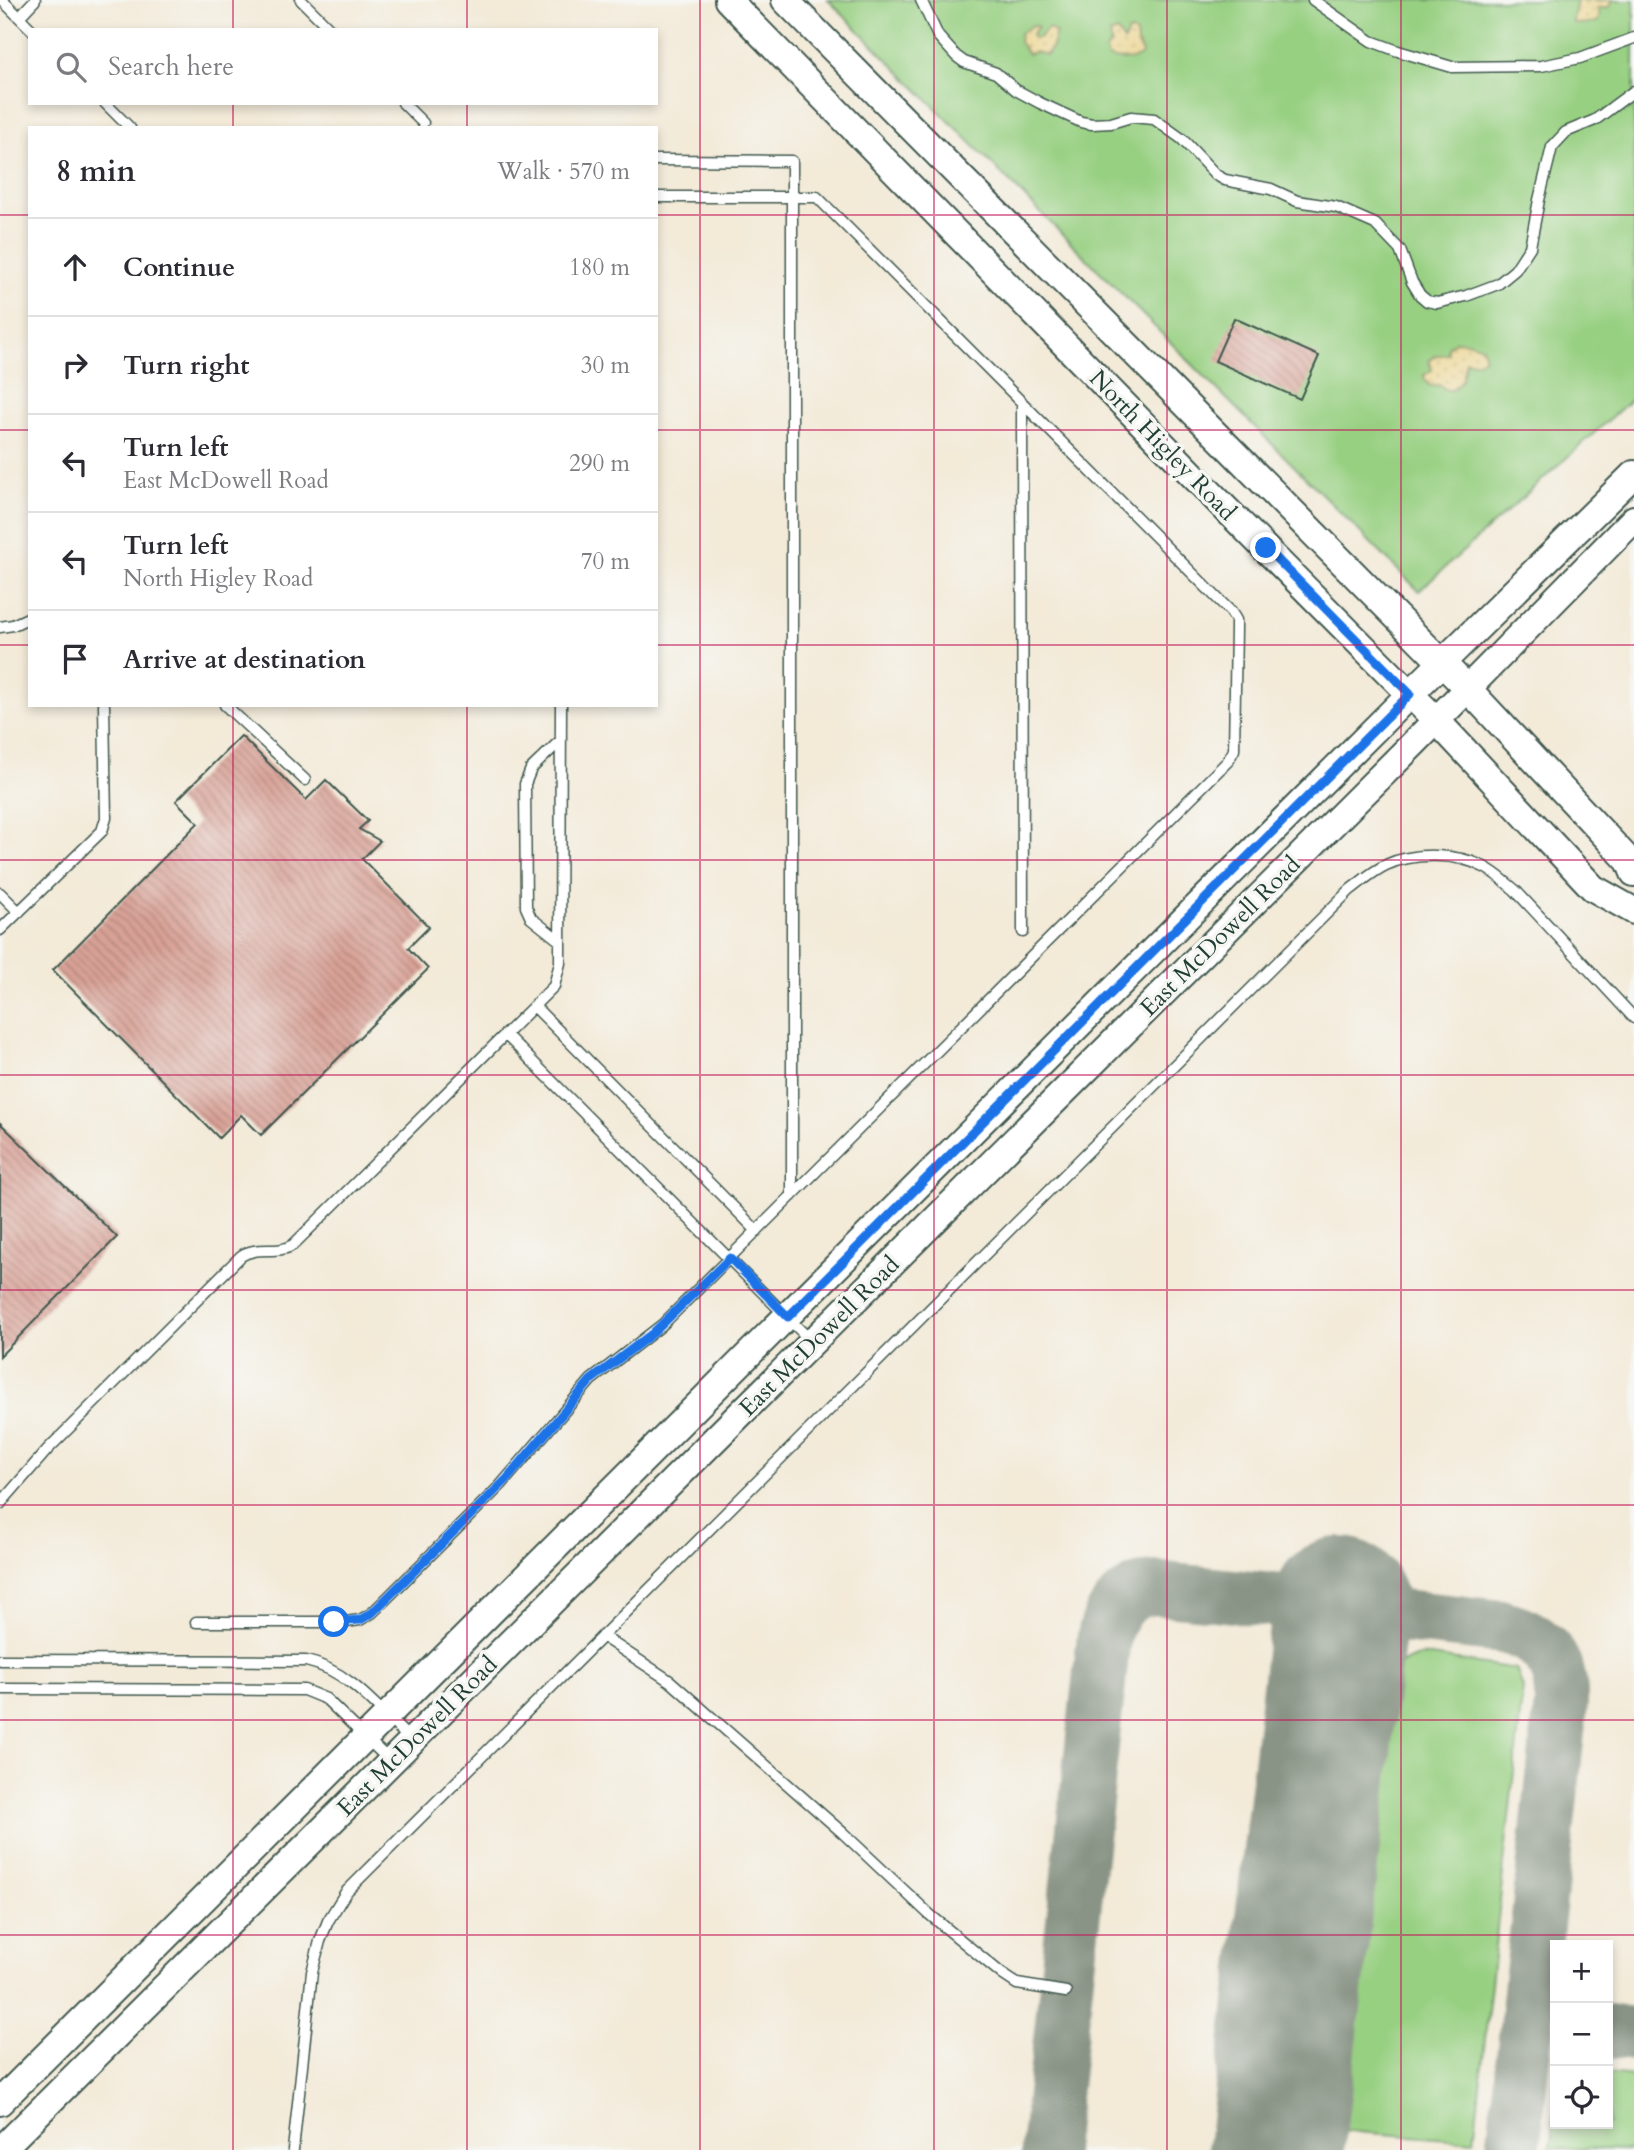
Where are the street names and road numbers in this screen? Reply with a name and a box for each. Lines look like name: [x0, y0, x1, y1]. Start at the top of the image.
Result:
street label: North Higley Road: [1082, 362, 1244, 528]
street label: East McDowell Road: [1133, 849, 1308, 1024]
street label: East McDowell Road: [732, 1249, 907, 1424]
street label: East McDowell Road: [330, 1649, 505, 1824]

